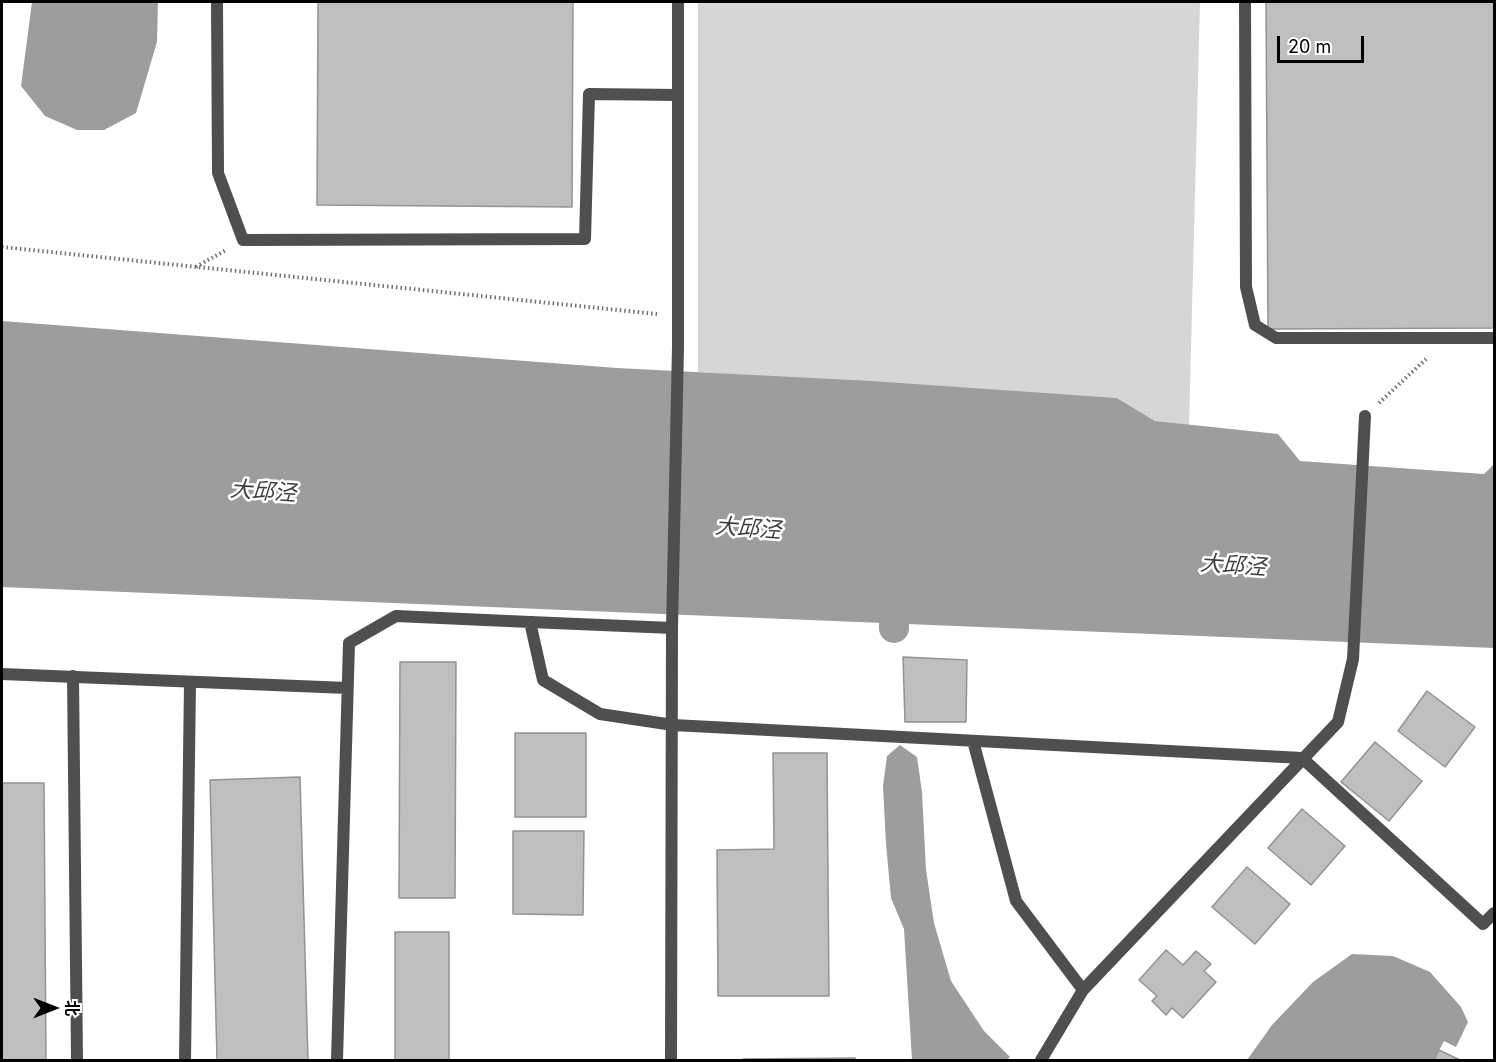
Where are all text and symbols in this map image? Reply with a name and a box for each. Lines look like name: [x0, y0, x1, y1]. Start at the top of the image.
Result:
scale bar: [1280, 24, 1367, 62]
text: 20 m: [1288, 36, 1331, 57]
water label: 大邱泾: [229, 477, 297, 507]
water label: 大邱泾: [714, 514, 782, 544]
water label: 大邱泾: [1199, 551, 1267, 581]
north arrow: [24, 978, 84, 1038]
text: 北: [62, 1000, 82, 1016]

